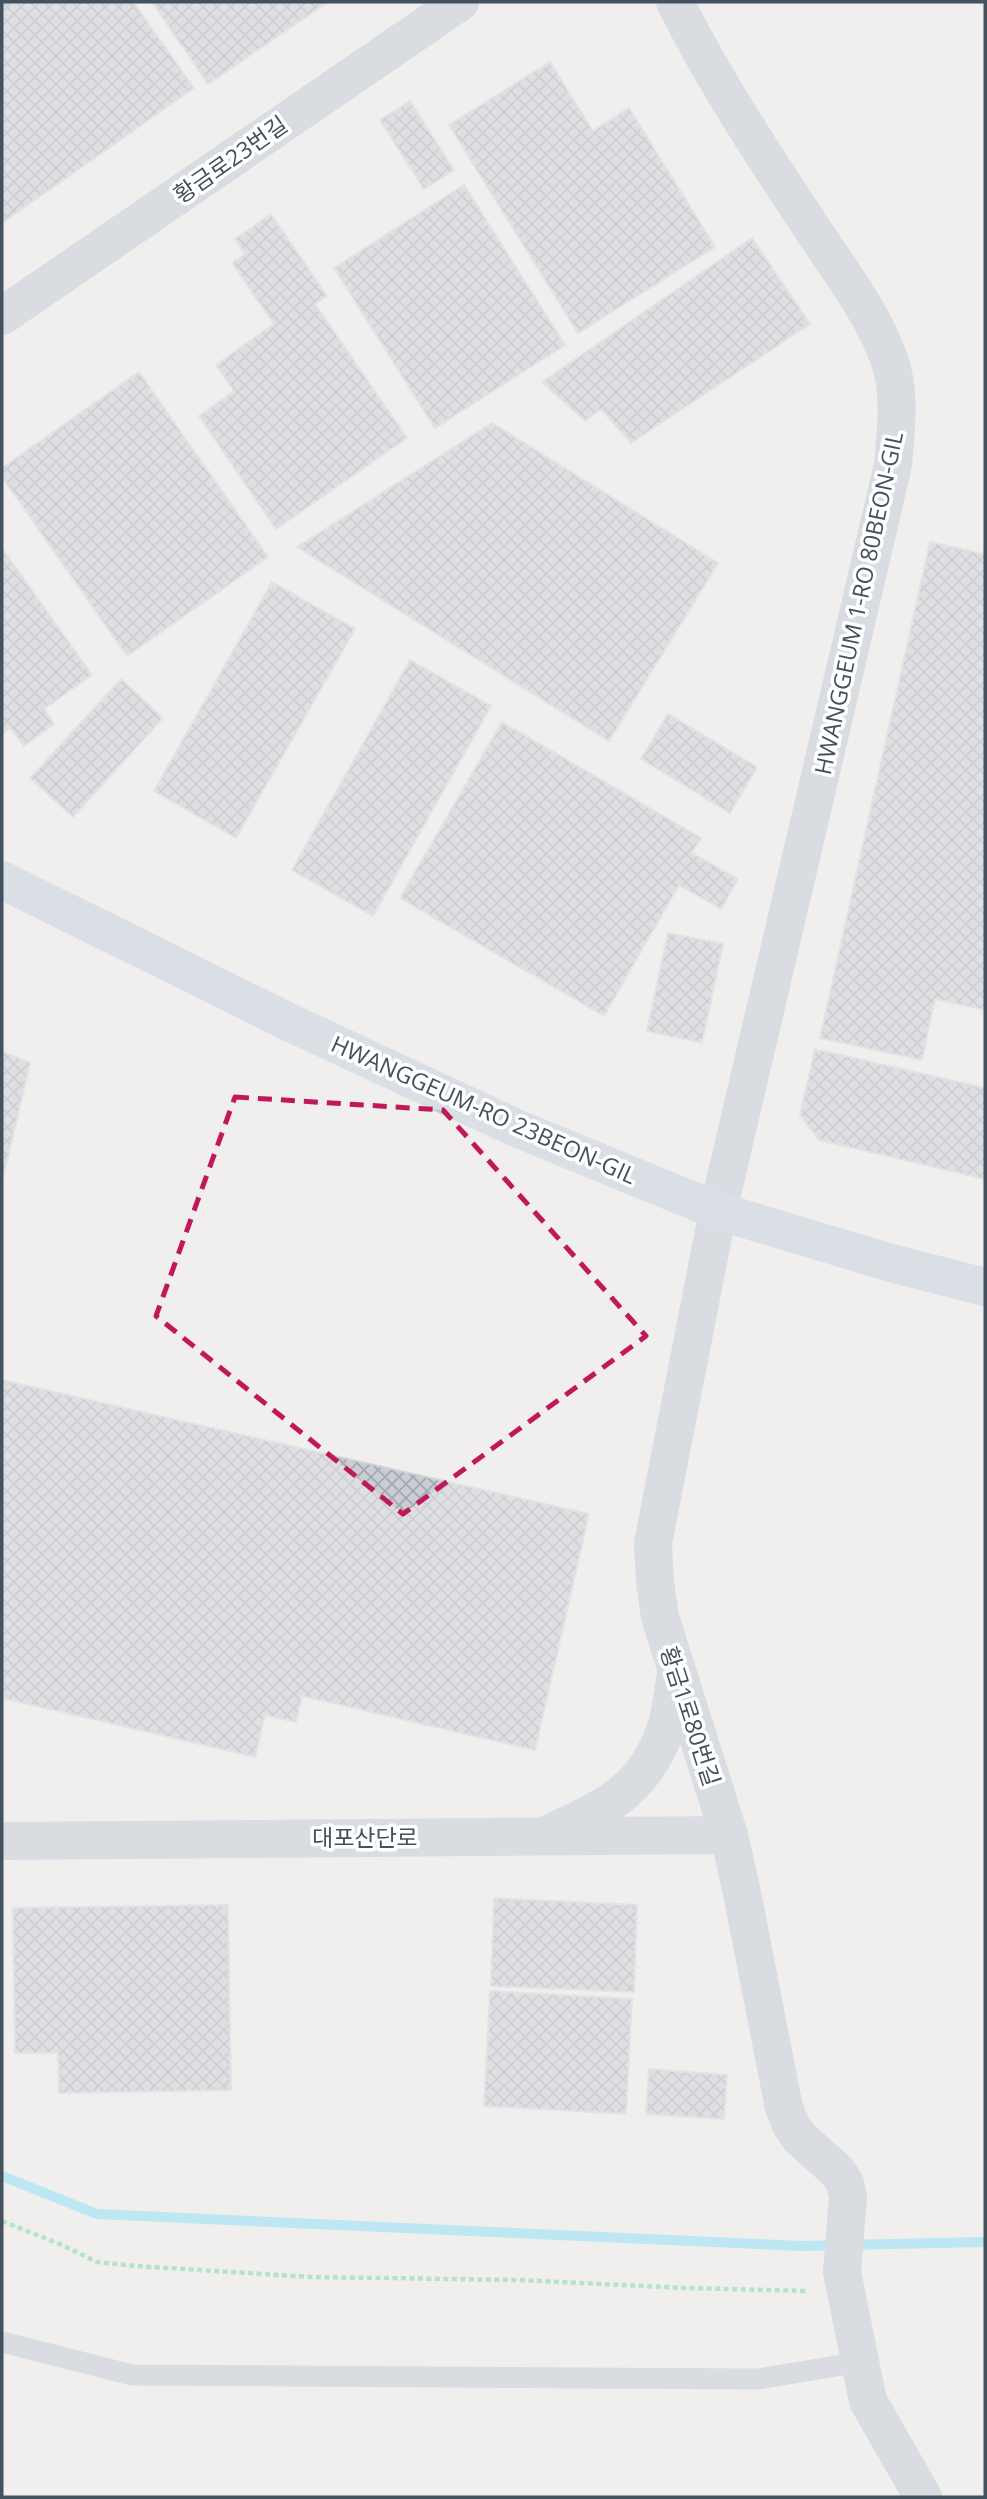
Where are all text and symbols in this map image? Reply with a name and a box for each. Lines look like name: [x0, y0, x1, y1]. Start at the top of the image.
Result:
street label: 황금로23번길: [167, 108, 293, 210]
street label: HWANGGEUM 1-RO 80BEON-GIL: [806, 428, 910, 778]
street label: HWANGGEUM-RO 23BEON-GIL: [326, 1027, 642, 1191]
street label: 황금1로80번길: [653, 1642, 729, 1790]
street label: 대포산단로: [312, 1821, 418, 1853]

